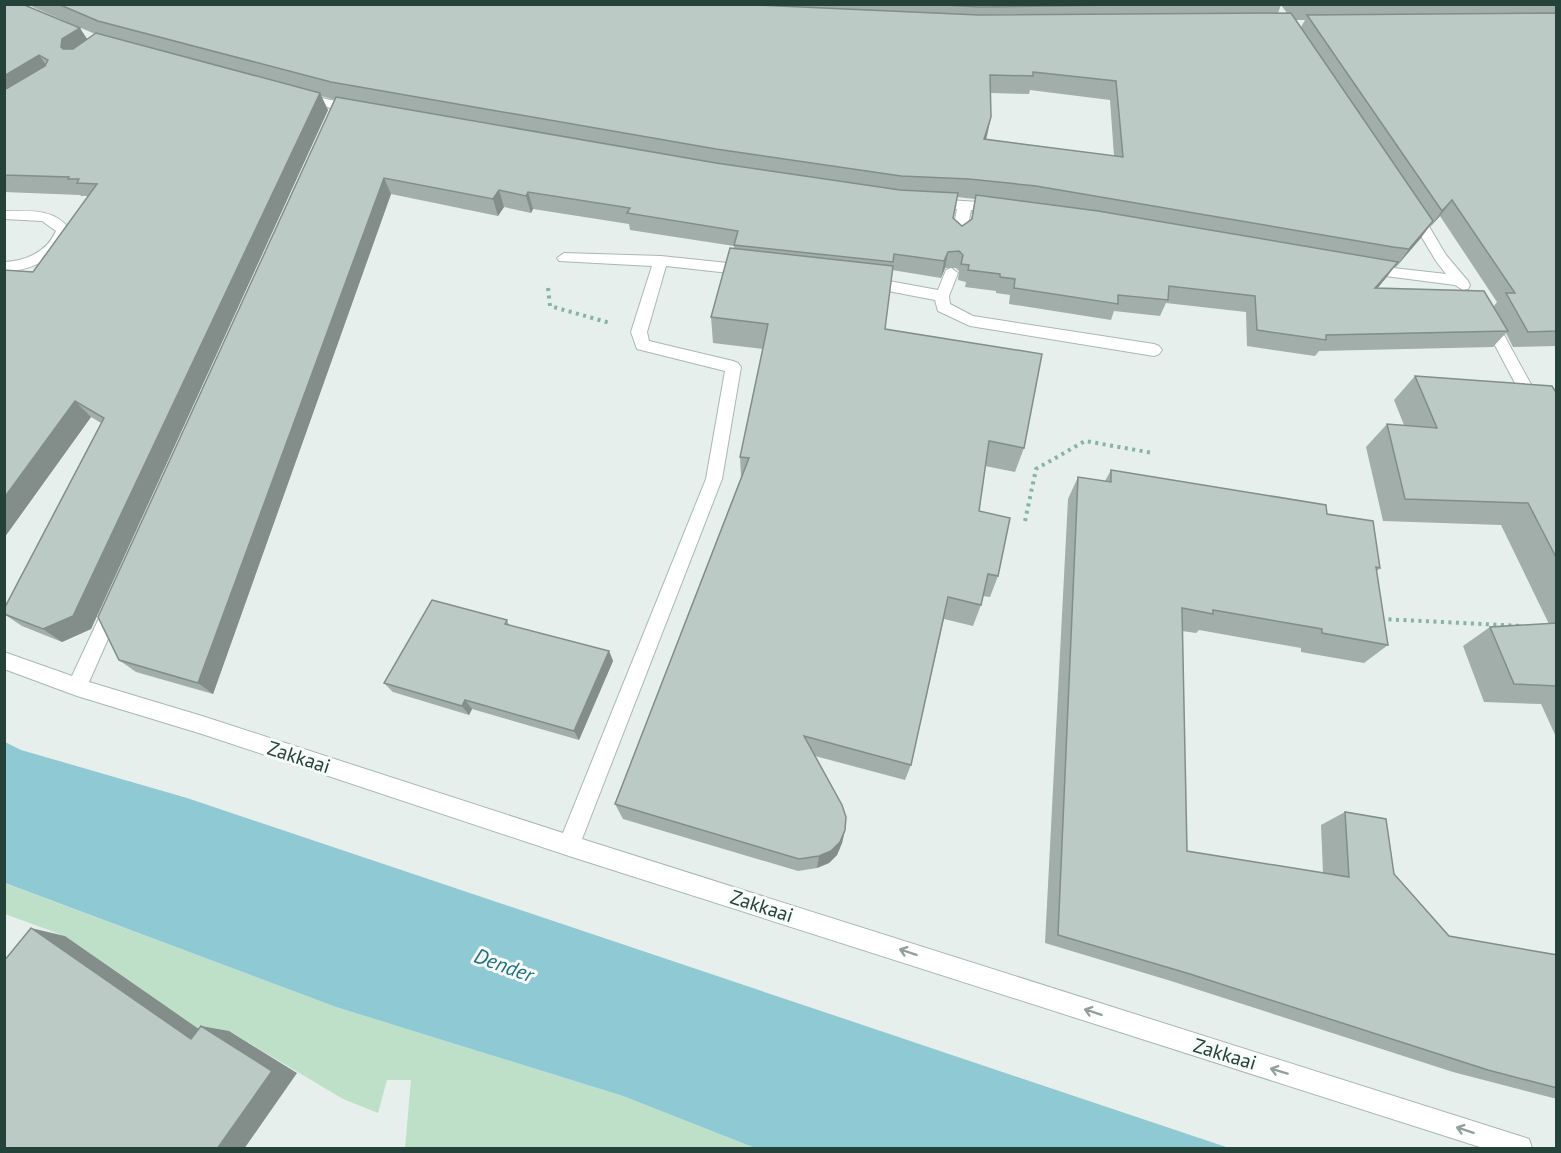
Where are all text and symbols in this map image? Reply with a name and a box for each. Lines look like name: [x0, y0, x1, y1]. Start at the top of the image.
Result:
street label: Zakkaai: [264, 735, 334, 779]
street label: Zakkaai: [727, 884, 797, 928]
water label: Dender: [471, 942, 539, 989]
one-way arrow: [899, 946, 918, 957]
one-way arrow: [1084, 1006, 1103, 1017]
street label: Zakkaai: [1190, 1032, 1260, 1076]
one-way arrow: [1270, 1065, 1289, 1076]
one-way arrow: [1456, 1124, 1475, 1135]

